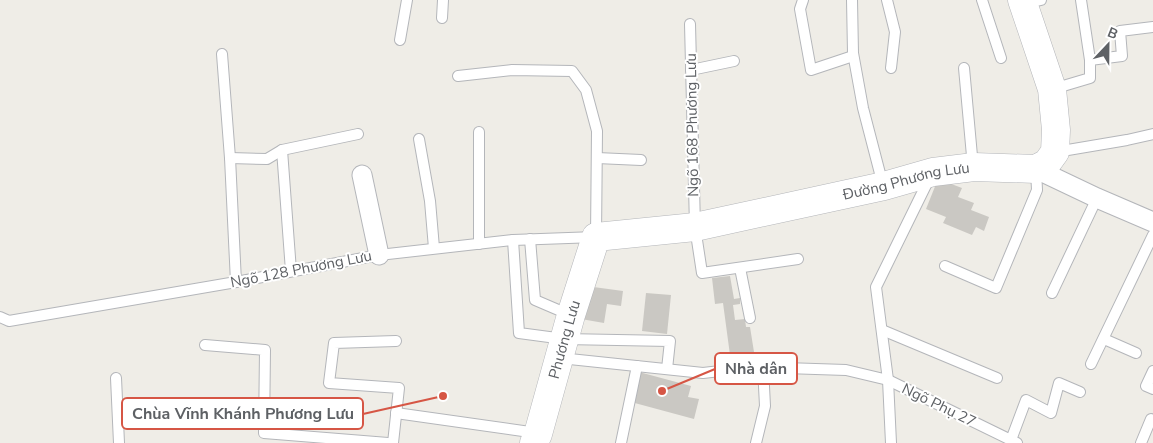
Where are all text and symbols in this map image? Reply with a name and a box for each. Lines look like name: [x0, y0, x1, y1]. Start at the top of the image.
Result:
north arrow: [1083, 20, 1133, 70]
text: B: [1105, 23, 1121, 44]
street label: Ngõ 168 Phương Lưu: [681, 53, 703, 197]
street label: Đường Phương Lưu: [840, 158, 971, 205]
street label: Ngõ 128 Phương Lưu: [229, 245, 373, 293]
street label: Phương Lưu: [544, 298, 585, 381]
callout: Nhà dân: [715, 353, 797, 384]
text: Nhà dân: [725, 358, 787, 380]
street label: Ngõ Phụ 27: [898, 378, 980, 432]
callout: Chùa Vĩnh Khánh Phương Lưu: [122, 398, 363, 429]
text: Chùa Vĩnh Khánh Phương Lưu: [132, 403, 354, 425]

